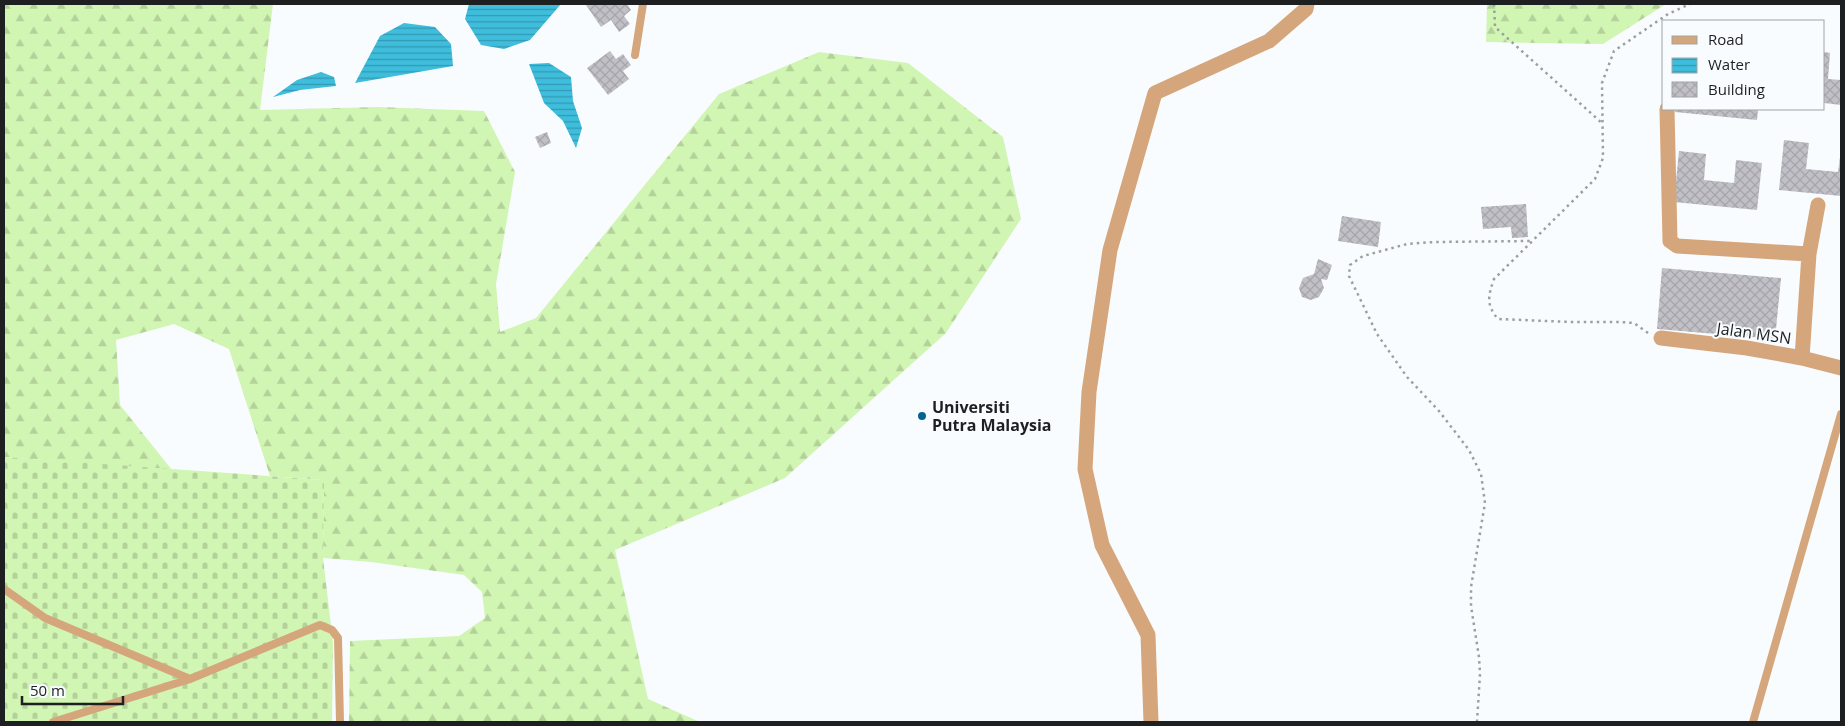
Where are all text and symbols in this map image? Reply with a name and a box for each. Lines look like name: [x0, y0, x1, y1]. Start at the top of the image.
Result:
legend: [1662, 20, 1825, 110]
text: Road: [1708, 29, 1744, 49]
text: Water: [1708, 54, 1750, 74]
text: Building: [1708, 79, 1765, 99]
street label: Jalan MSN: [1713, 317, 1793, 349]
place label: Universiti Putra Malaysia: [932, 396, 1052, 436]
marker: Universiti Putra Malaysia: [916, 410, 928, 422]
scale bar: [22, 674, 124, 706]
text: 50 m: [30, 680, 65, 700]

